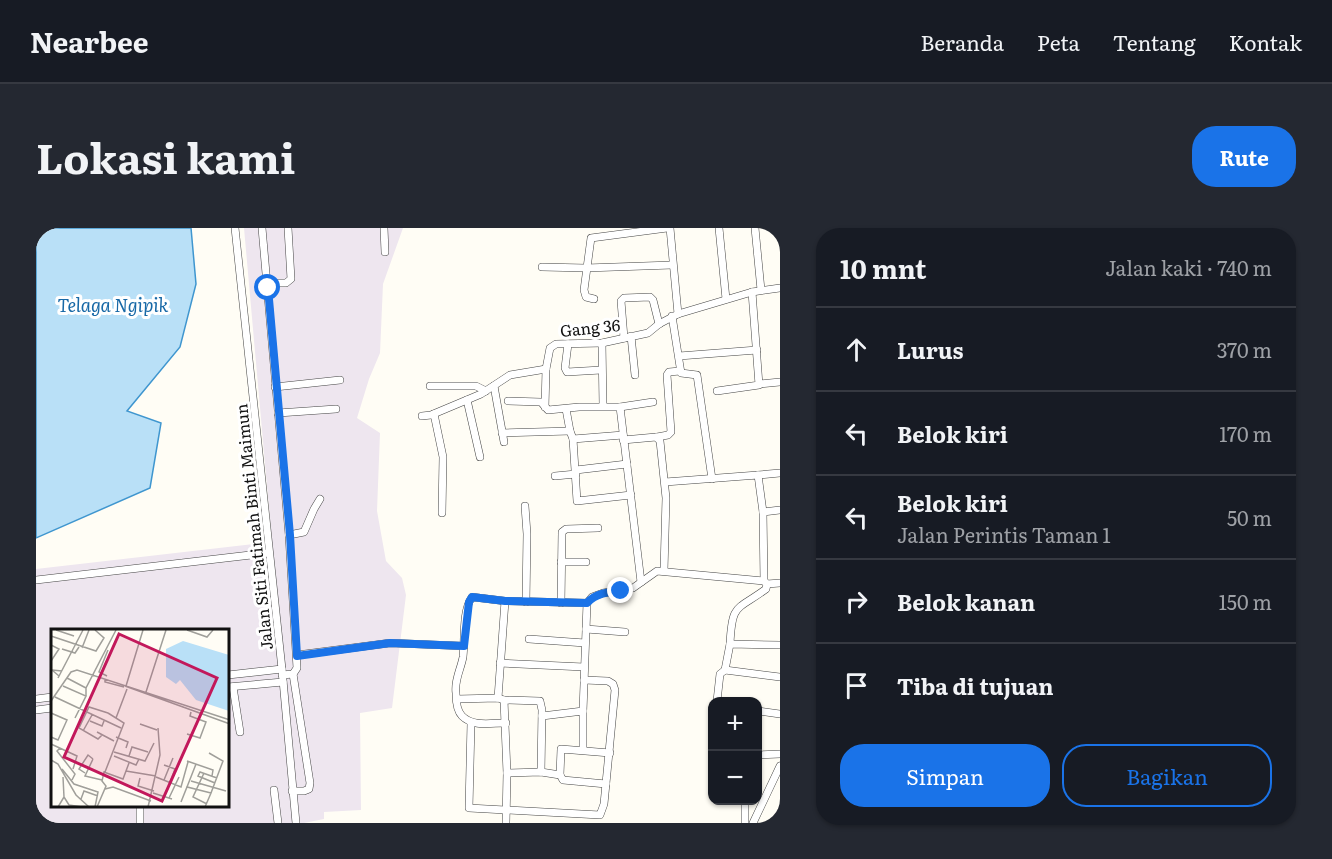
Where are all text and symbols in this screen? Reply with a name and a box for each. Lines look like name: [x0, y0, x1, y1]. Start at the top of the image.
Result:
text: Nearbee: [30, 20, 149, 62]
text: Beranda: [920, 26, 1004, 57]
text: Peta: [1037, 26, 1080, 57]
text: Tentang: [1113, 26, 1196, 57]
text: Kontak: [1229, 26, 1302, 57]
text: Lokasi kami: [36, 125, 295, 187]
button: Rute: [1192, 126, 1296, 187]
text: 10 mnt: [840, 248, 926, 287]
text: Jalan kaki · 740 m: [1105, 252, 1272, 282]
route start: [254, 274, 280, 300]
water label: Telaga Ngipik: [58, 291, 169, 318]
street label: Gang 36: [559, 312, 622, 342]
icon: ahead: [840, 333, 873, 366]
text: Lurus: [897, 333, 964, 366]
text: 370 m: [1217, 334, 1272, 364]
street label: Jalan Siti Fatimah Binti Maimun: [228, 402, 278, 651]
icon: left: [840, 417, 873, 450]
text: Belok kiri: [897, 417, 1008, 450]
text: 170 m: [1219, 418, 1272, 448]
text: Belok kiri: [897, 486, 1008, 519]
icon: left: [840, 501, 873, 534]
text: 50 m: [1227, 502, 1272, 532]
text: Jalan Perintis Taman 1: [897, 519, 1111, 549]
route end: [607, 577, 633, 603]
icon: right: [840, 585, 873, 618]
text: Belok kanan: [897, 585, 1035, 618]
text: 150 m: [1219, 586, 1272, 616]
inset map: [51, 629, 230, 808]
icon: arrive: [840, 669, 873, 702]
text: Tiba di tujuan: [897, 669, 1053, 702]
map controls: [708, 697, 762, 805]
button: +: [708, 697, 762, 751]
button: Simpan: [840, 744, 1050, 807]
button: Bagikan: [1062, 744, 1272, 807]
button: −: [708, 751, 762, 805]

